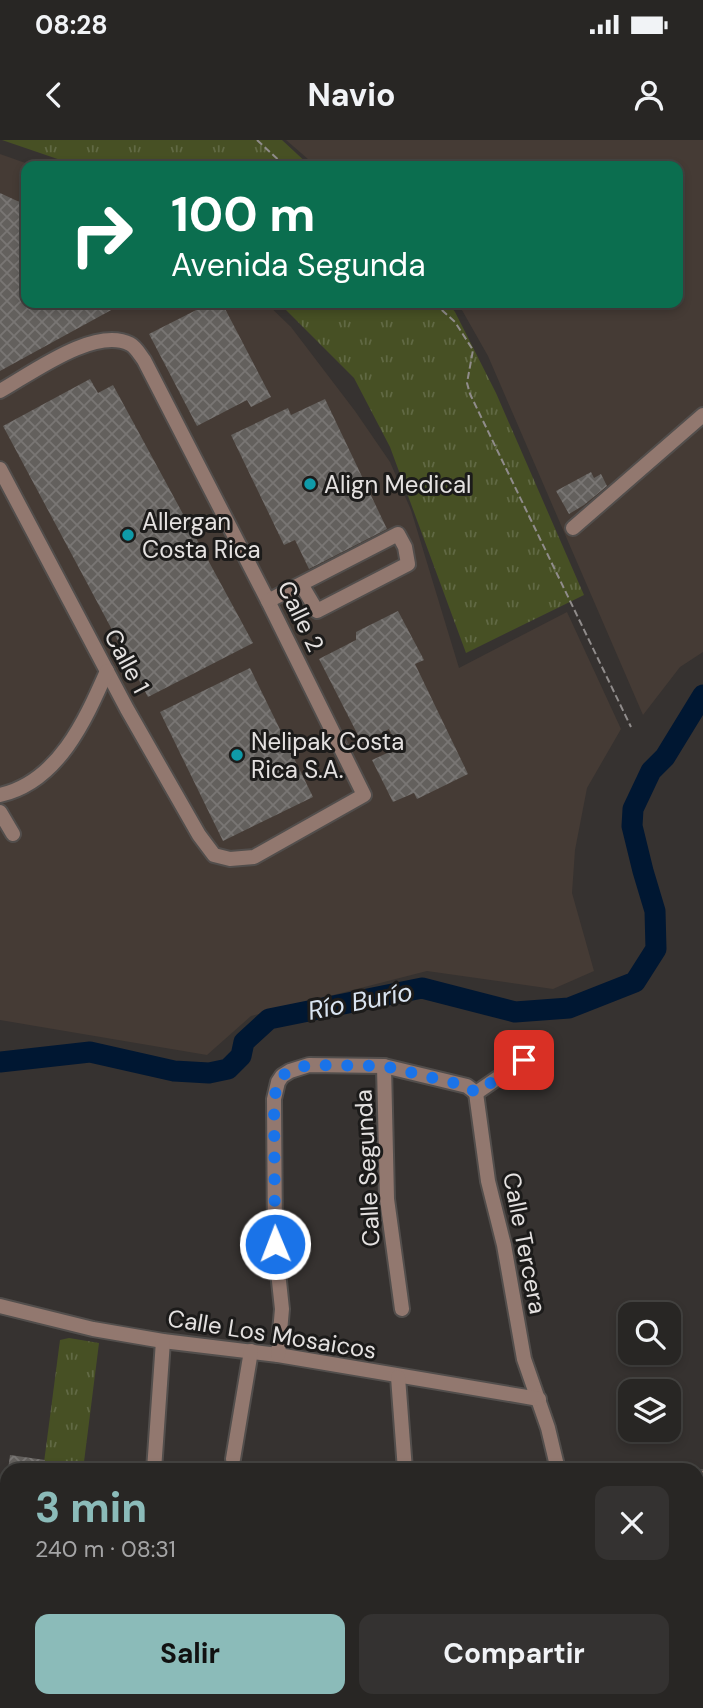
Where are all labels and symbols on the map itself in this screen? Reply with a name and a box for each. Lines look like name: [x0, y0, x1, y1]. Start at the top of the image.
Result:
place label: Align Medical: [324, 469, 471, 500]
marker: Align Medical: [302, 476, 318, 492]
place label: Allergan Costa Rica: [142, 506, 261, 565]
marker: Allergan Costa Rica: [120, 527, 136, 543]
street label: Calle 2: [271, 576, 331, 656]
street label: Calle 1: [97, 623, 157, 699]
place label: Nelipak Costa Rica S.A.: [251, 726, 404, 785]
marker: Nelipak Costa Rica S.A.: [229, 747, 245, 763]
water label: Río Burío: [305, 974, 415, 1028]
pin: [494, 1030, 554, 1090]
street label: Calle Segunda: [347, 1089, 387, 1247]
street label: Calle Tercera: [496, 1170, 554, 1316]
position arrow: [238, 1207, 312, 1281]
street label: Calle Los Mosaicos: [165, 1302, 379, 1366]

